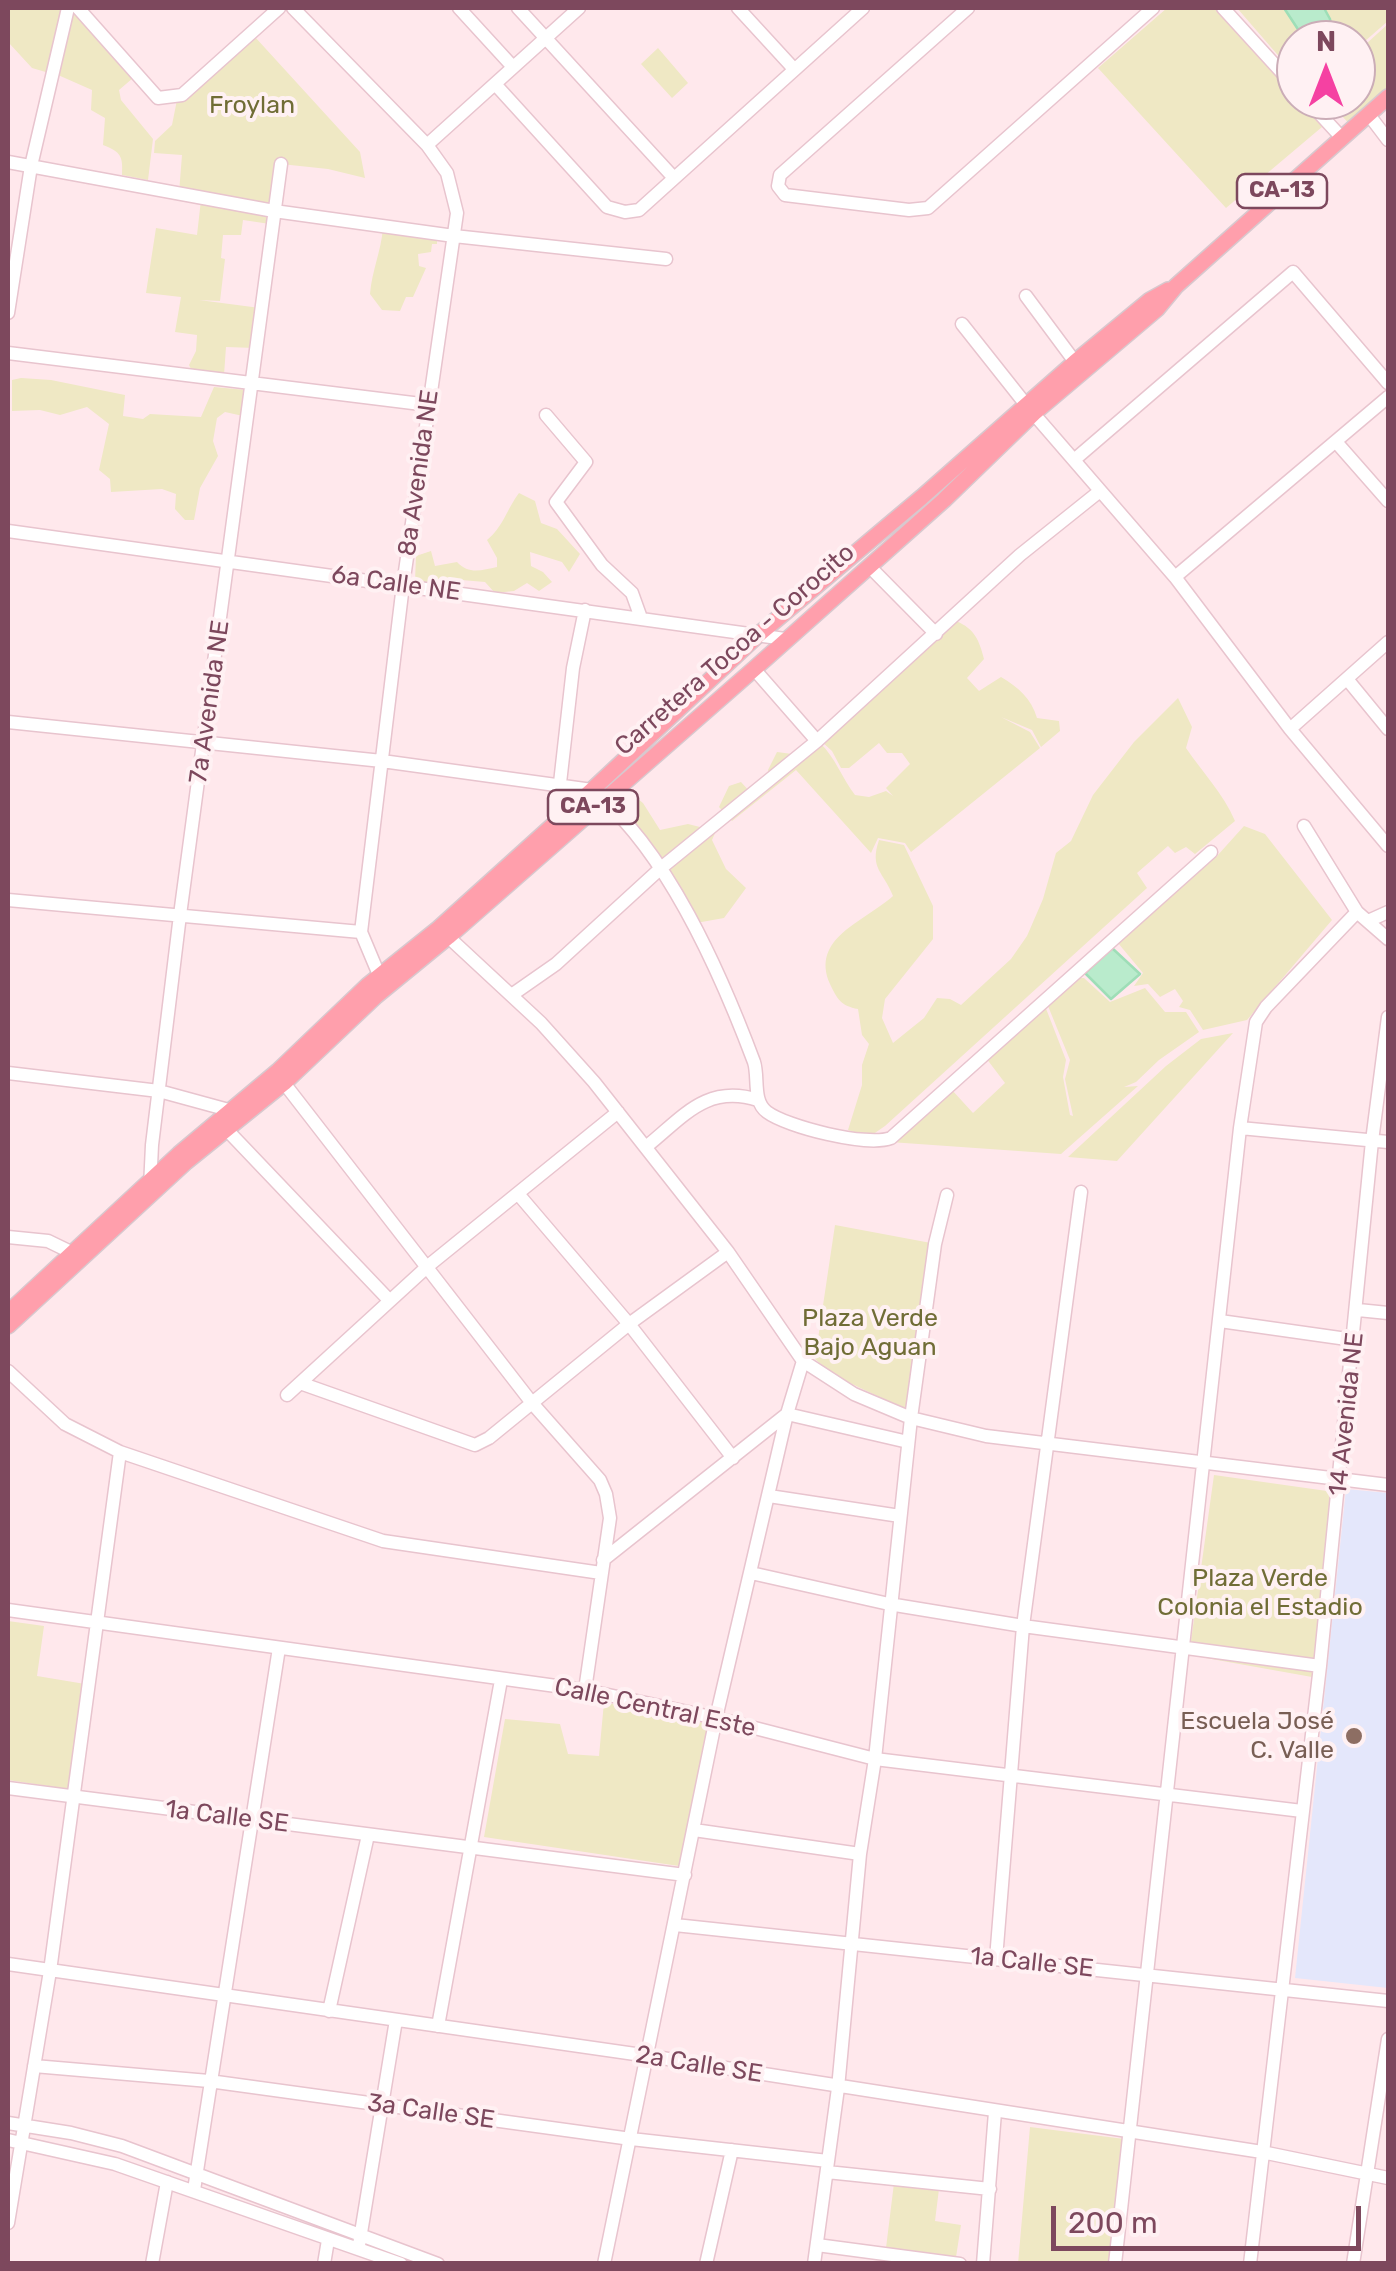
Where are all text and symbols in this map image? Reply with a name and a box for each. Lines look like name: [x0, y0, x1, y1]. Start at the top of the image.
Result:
north arrow: [1276, 20, 1376, 120]
text: N: [1316, 25, 1336, 58]
park label: Froylan: [209, 91, 295, 121]
road number: CA-13: [1237, 174, 1327, 208]
street label: 8a Avenida NE: [392, 388, 446, 558]
street label: Carretera Tocoa - Corocito: [609, 538, 861, 762]
street label: 6a Calle NE: [329, 560, 463, 608]
street label: 7a Avenida NE: [184, 618, 236, 786]
road number: CA-13: [548, 790, 638, 824]
park label: Plaza Verde Bajo Aguan: [802, 1304, 938, 1363]
street label: 14 Avenida NE: [1323, 1331, 1371, 1497]
park label: Plaza Verde Colonia el Estadio: [1157, 1564, 1363, 1623]
street label: Calle Central Este: [552, 1672, 758, 1744]
place label: Escuela José C. Valle: [1180, 1707, 1334, 1766]
marker: Escuela José C. Valle: [1343, 1725, 1365, 1747]
street label: 1a Calle SE: [164, 1795, 290, 1839]
street label: 1a Calle SE: [969, 1942, 1095, 1984]
street label: 2a Calle SE: [633, 2040, 765, 2090]
street label: 3a Calle SE: [365, 2088, 497, 2136]
scale bar: [1056, 2186, 1366, 2248]
text: 200 m: [1068, 2205, 1158, 2241]

